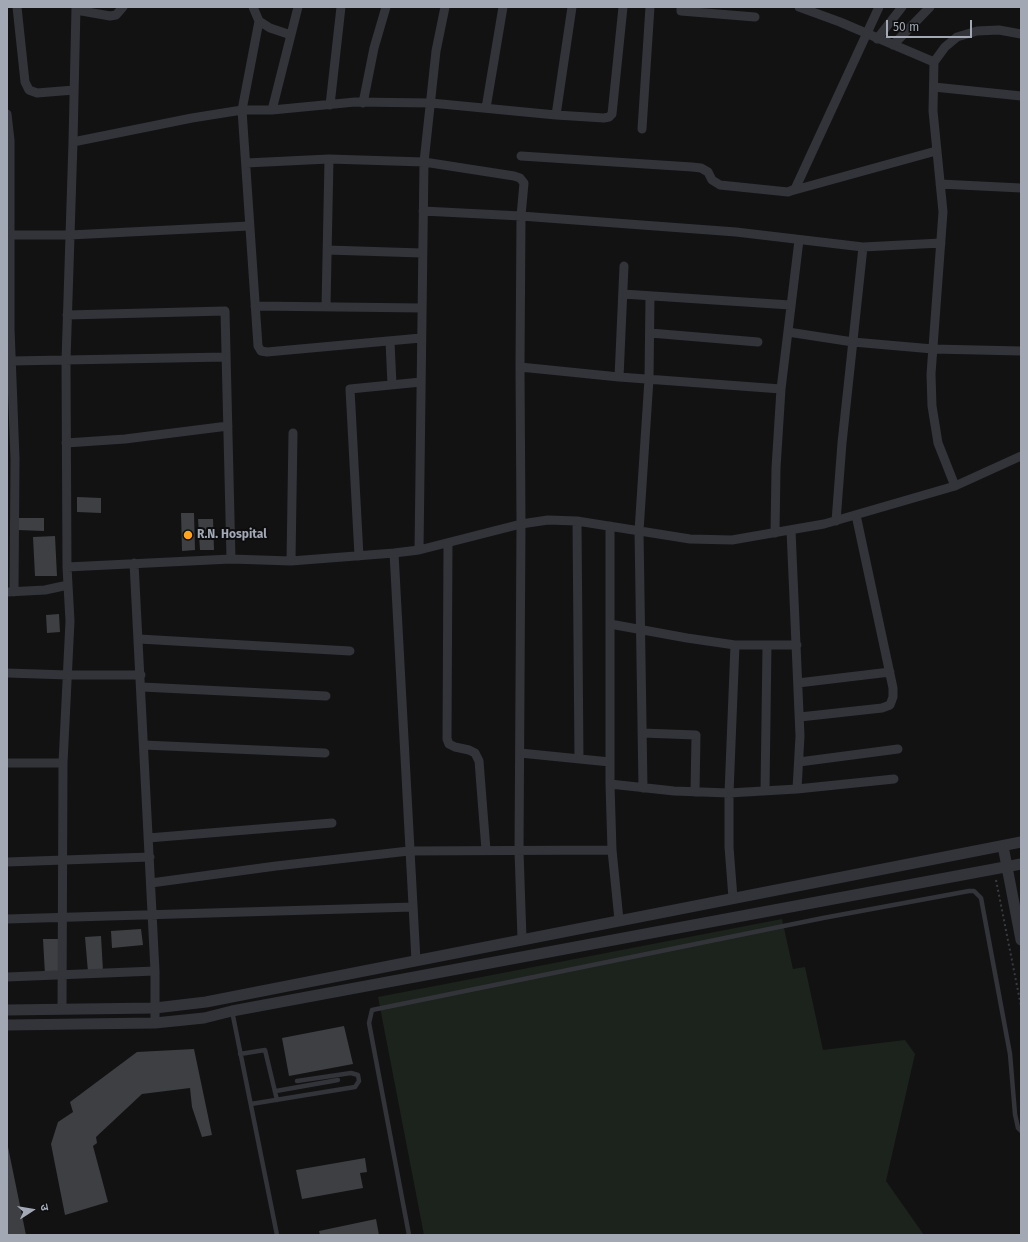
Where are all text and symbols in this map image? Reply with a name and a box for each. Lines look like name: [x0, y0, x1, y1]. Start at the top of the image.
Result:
scale bar: [888, 12, 974, 38]
text: 50 m: [893, 20, 919, 34]
place label: R.N. Hospital: [197, 528, 267, 542]
marker: R.N. Hospital: [182, 529, 194, 541]
north arrow: [12, 1190, 52, 1230]
text: उ: [37, 1203, 51, 1212]

